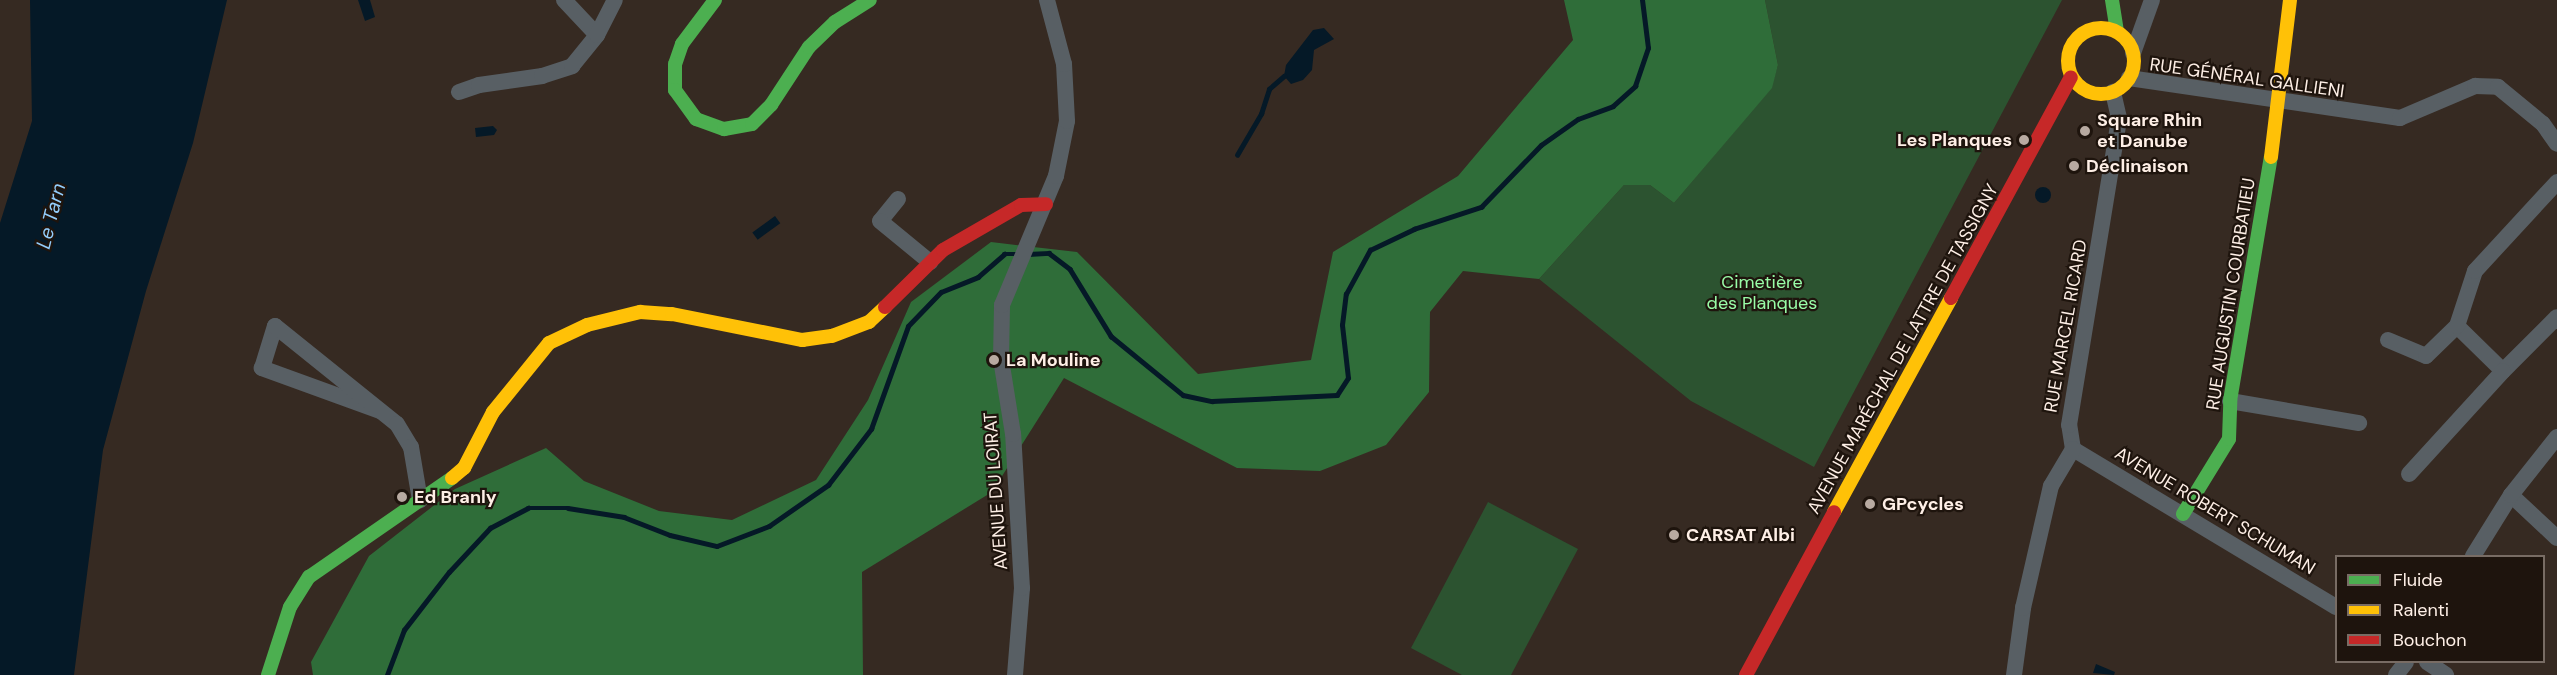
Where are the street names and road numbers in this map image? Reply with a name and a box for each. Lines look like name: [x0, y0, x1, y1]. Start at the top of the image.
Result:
street label: RUE GÉNÉRAL GALLIENI: [2148, 54, 2346, 102]
street label: RUE AUGUSTIN COURBATIEU: [2202, 177, 2260, 411]
street label: AVENUE MARÉCHAL DE LATTRE DE TASSIGNY: [1803, 180, 2003, 518]
street label: RUE MARCEL RICARD: [2040, 238, 2092, 414]
street label: AVENUE DU LOIRAT: [980, 411, 1012, 571]
street label: AVENUE ROBERT SCHUMAN: [2111, 443, 2319, 579]

